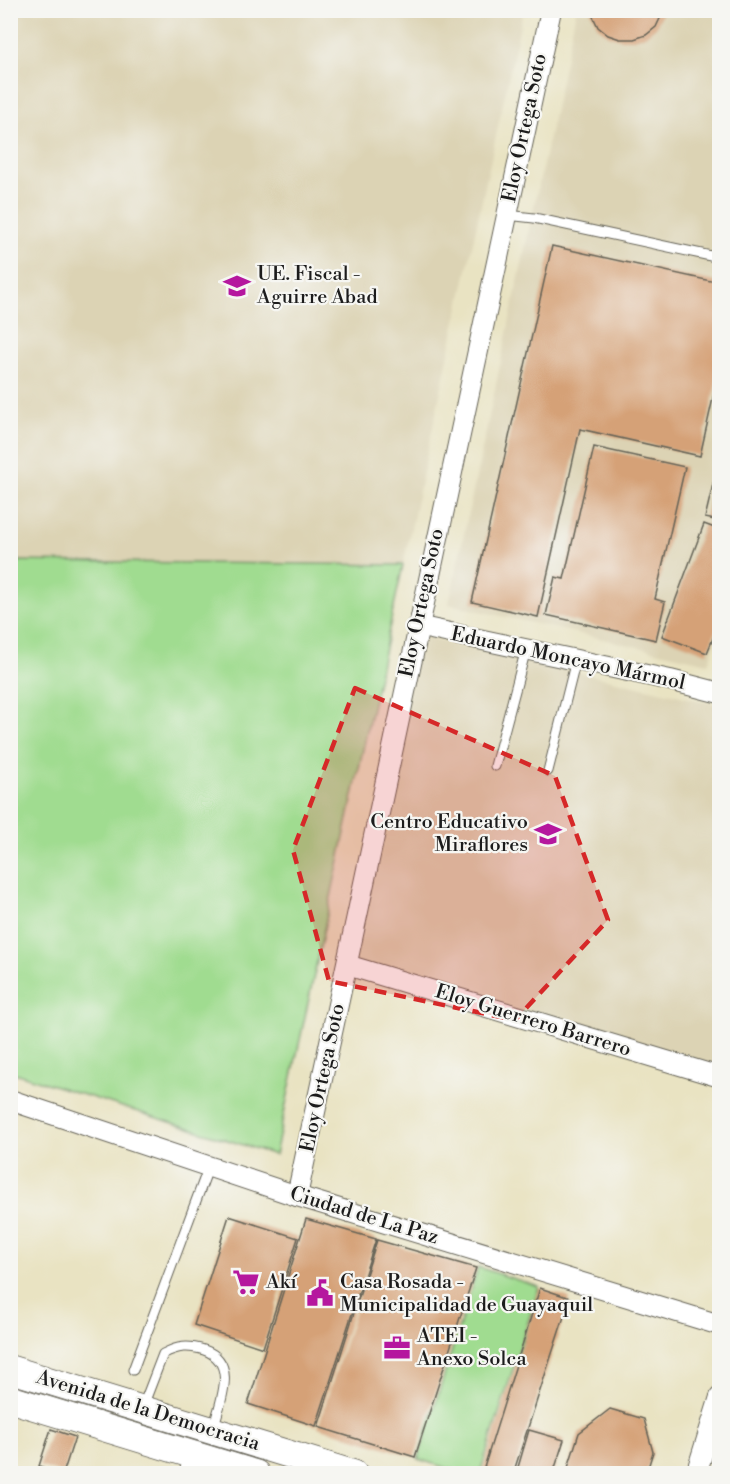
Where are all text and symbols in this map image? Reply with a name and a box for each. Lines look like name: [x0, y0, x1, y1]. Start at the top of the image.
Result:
street label: Eloy Ortega Soto: [497, 51, 553, 205]
place label: UE. Fiscal - Aguirre Abad: [256, 262, 378, 310]
school or university icon: UE. Fiscal - Aguirre Abad: [222, 271, 252, 301]
street label: Eloy Ortega Soto: [394, 526, 450, 680]
street label: Eduardo Moncayo Mármol: [449, 622, 688, 696]
place label: Centro Educativo Miraflores: [370, 810, 528, 858]
school or university icon: Centro Educativo Miraflores: [533, 819, 563, 849]
street label: Eloy Guerrero Barrero: [432, 979, 634, 1063]
street label: Eloy Ortega Soto: [295, 1001, 351, 1155]
street label: Ciudad de La Paz: [287, 1182, 441, 1250]
supermarket icon: Akí: [231, 1267, 261, 1297]
place label: Akí: [265, 1270, 298, 1295]
place label: Casa Rosada - Municipalidad de Guayaquil: [340, 1270, 593, 1318]
public building icon: Casa Rosada - Municipalidad de Guayaquil: [305, 1278, 335, 1308]
place label: ATEI - Anexo Solca: [416, 1324, 527, 1372]
office icon: ATEI - Anexo Solca: [382, 1333, 412, 1363]
street label: Avenida de la Democracia: [32, 1365, 264, 1457]

